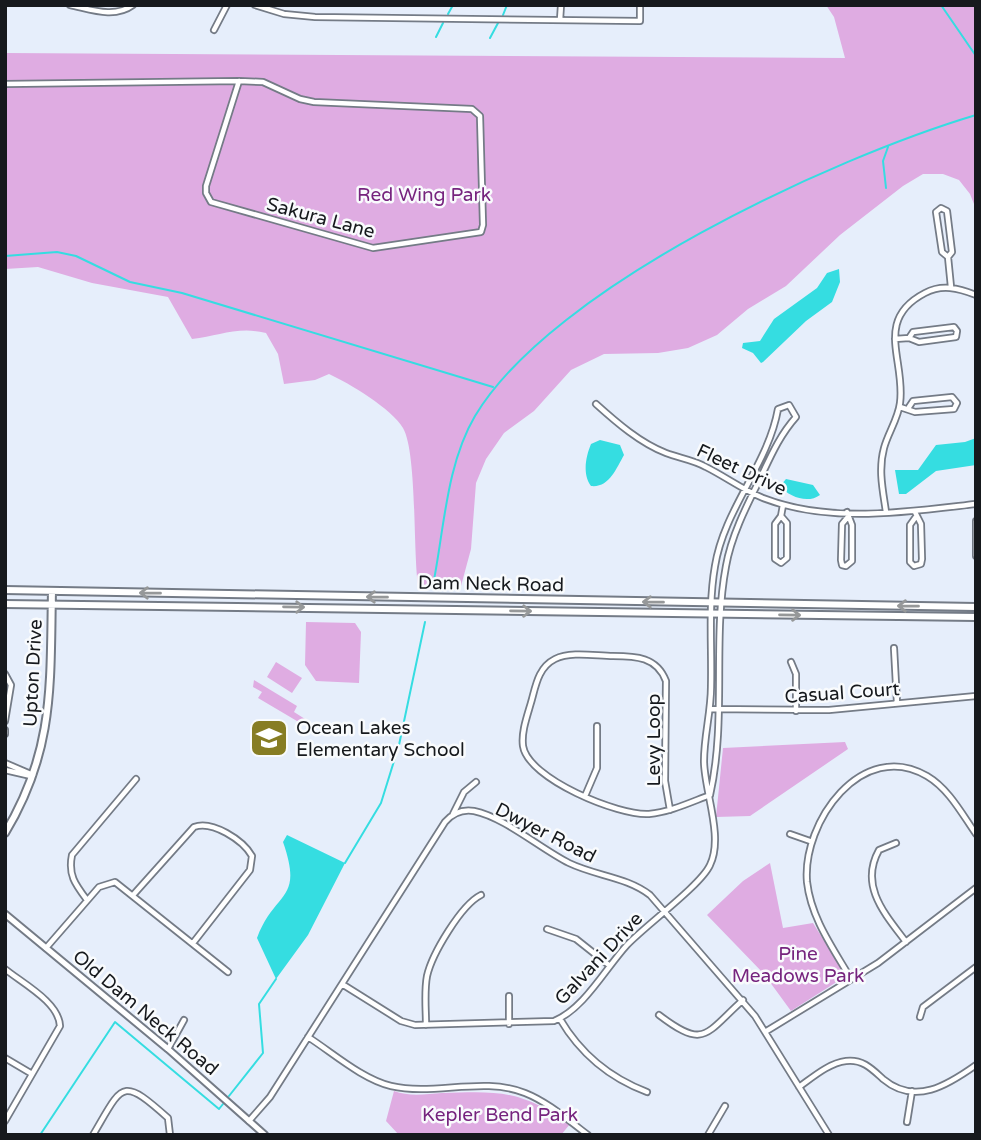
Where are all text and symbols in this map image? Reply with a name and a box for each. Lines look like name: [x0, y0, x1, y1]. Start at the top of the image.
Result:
park label: Red Wing Park: [357, 184, 491, 206]
street label: Sakura Lane: [264, 193, 377, 243]
street label: Fleet Drive: [693, 440, 790, 500]
street label: Dam Neck Road: [418, 572, 564, 596]
one-way arrow: [138, 586, 161, 599]
one-way arrow: [366, 590, 389, 604]
one-way arrow: [642, 595, 665, 609]
one-way arrow: [896, 599, 919, 613]
one-way arrow: [282, 601, 305, 614]
one-way arrow: [510, 604, 533, 618]
one-way arrow: [778, 608, 801, 622]
street label: Upton Drive: [19, 619, 47, 728]
street label: Casual Court: [784, 678, 900, 708]
street label: Levy Loop: [643, 694, 665, 786]
school or university icon: Ocean Lakes Elementary School: [248, 717, 290, 759]
place label: Ocean Lakes Elementary School: [296, 717, 465, 761]
street label: Dwyer Road: [491, 798, 600, 868]
street label: Galvani Drive: [550, 908, 647, 1010]
park label: Pine Meadows Park: [732, 943, 864, 987]
street label: Old Dam Neck Road: [68, 946, 223, 1080]
park label: Kepler Bend Park: [422, 1104, 578, 1126]

